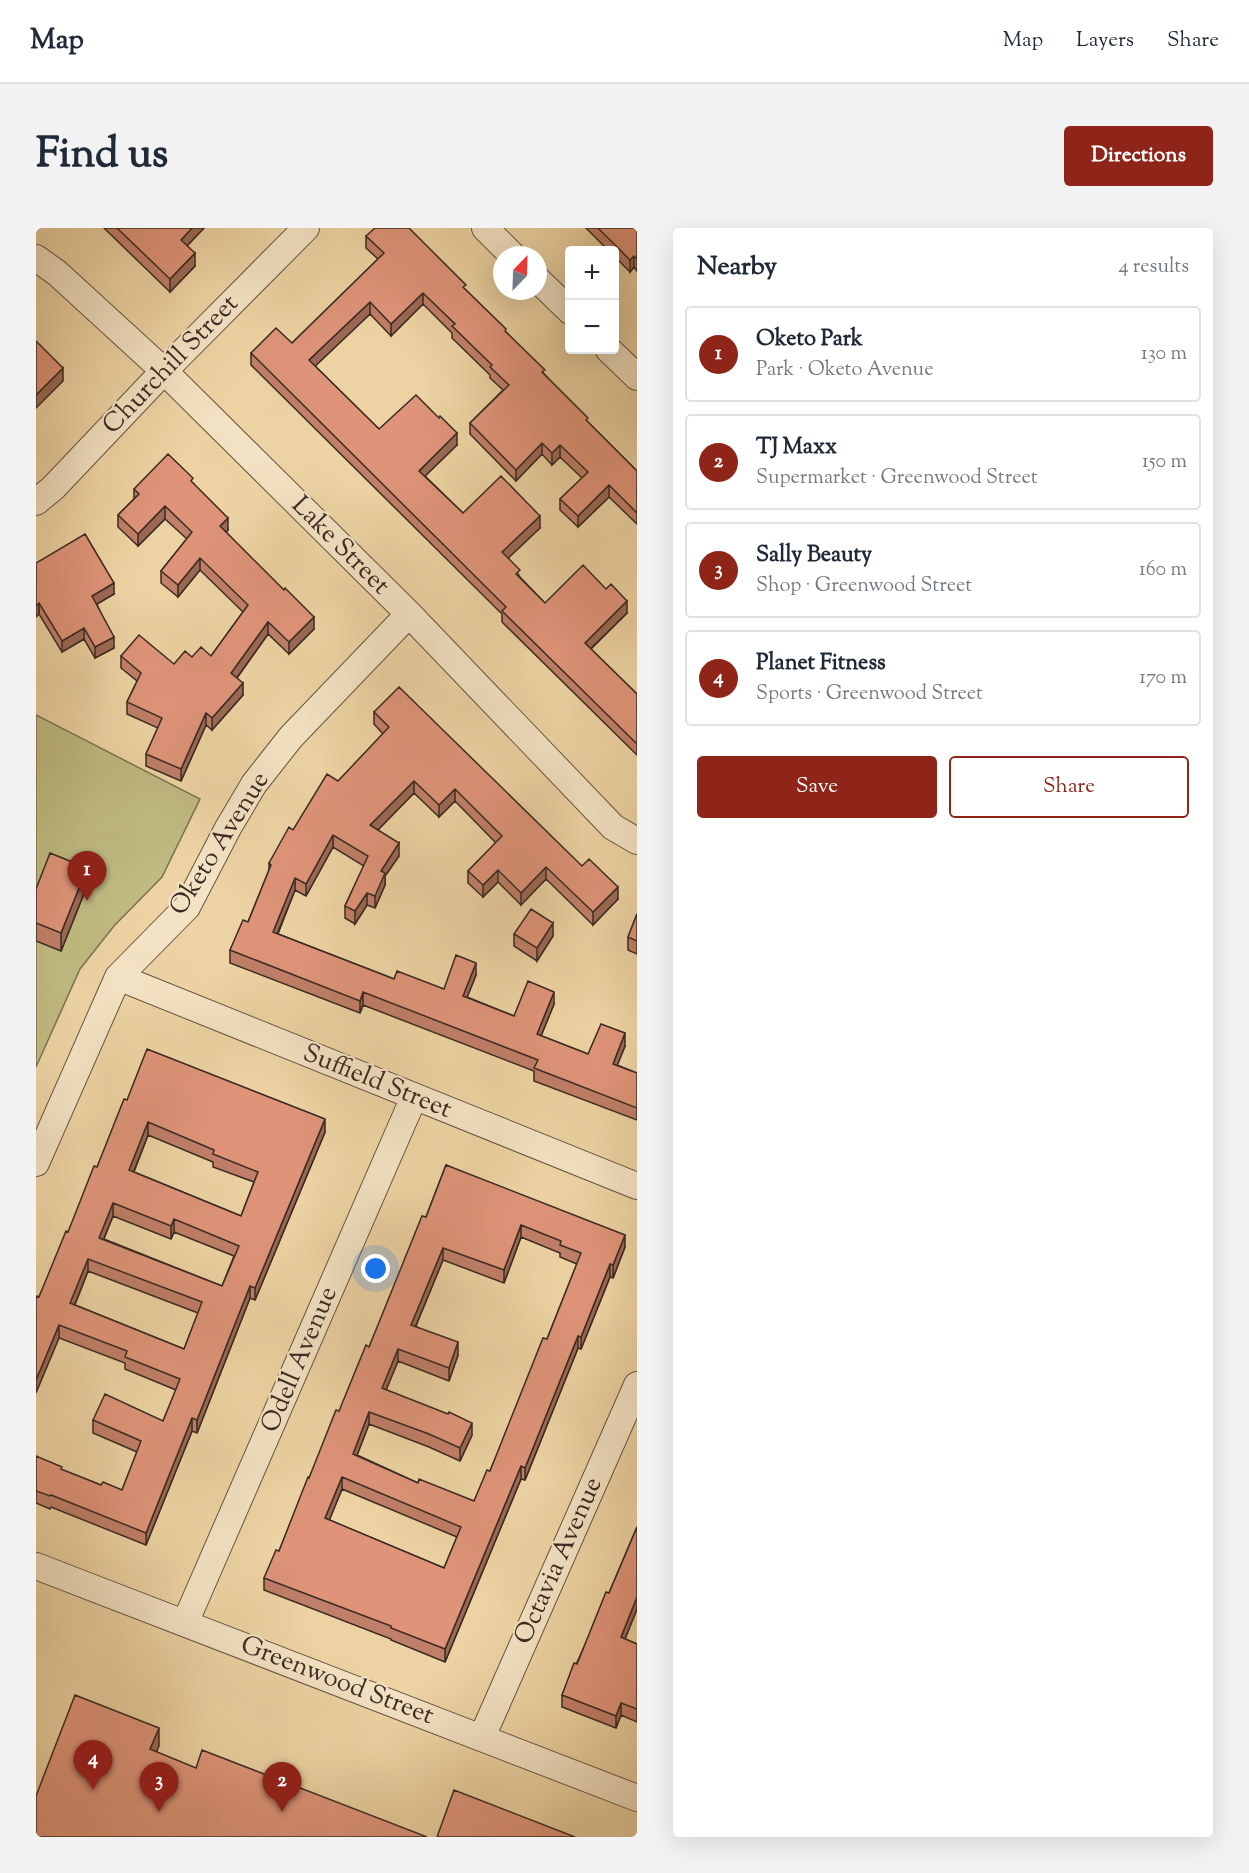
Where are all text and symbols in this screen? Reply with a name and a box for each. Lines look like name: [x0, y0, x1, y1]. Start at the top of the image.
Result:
text: Map: [30, 21, 84, 61]
text: Map: [1003, 26, 1043, 56]
text: Layers: [1076, 26, 1134, 56]
text: Share: [1167, 26, 1219, 56]
text: Find us: [36, 126, 168, 186]
button: Directions: [1064, 126, 1213, 186]
north arrow: [493, 246, 547, 300]
map controls: [565, 246, 619, 354]
button: +: [565, 246, 619, 300]
text: Nearby: [697, 249, 777, 286]
text: 4 results: [1118, 253, 1189, 282]
street label: Churchill Street: [94, 287, 248, 443]
button: −: [565, 300, 619, 354]
text: Oketo Park: [756, 324, 863, 356]
text: 1: [715, 340, 722, 369]
text: 130 m: [1141, 340, 1187, 369]
text: Park · Oketo Avenue: [756, 356, 933, 385]
text: TJ Maxx: [756, 432, 837, 464]
text: 2: [714, 448, 723, 477]
text: 150 m: [1142, 448, 1187, 477]
text: Supermarket · Greenwood Street: [756, 464, 1038, 493]
street label: Lake Street: [282, 488, 398, 604]
text: Sally Beauty: [756, 540, 872, 572]
text: 3: [714, 556, 723, 585]
text: 160 m: [1139, 556, 1187, 585]
text: Shop · Greenwood Street: [756, 572, 972, 601]
text: Planet Fitness: [756, 648, 886, 680]
text: 4: [713, 664, 724, 693]
text: 170 m: [1139, 664, 1187, 693]
text: Sports · Greenwood Street: [756, 680, 983, 709]
button: Save: [697, 756, 937, 818]
button: Share: [949, 756, 1189, 818]
street label: Oketo Avenue: [161, 765, 279, 923]
pin: 1: [68, 852, 106, 901]
street label: Suffield Street: [297, 1035, 457, 1129]
your location: [361, 1254, 390, 1283]
street label: Odell Avenue: [253, 1281, 347, 1439]
street label: Octavia Avenue: [506, 1471, 612, 1651]
street label: Greenwood Street: [235, 1627, 439, 1735]
pin: 4: [74, 1740, 112, 1790]
pin: 3: [140, 1762, 178, 1812]
pin: 2: [262, 1762, 302, 1812]

